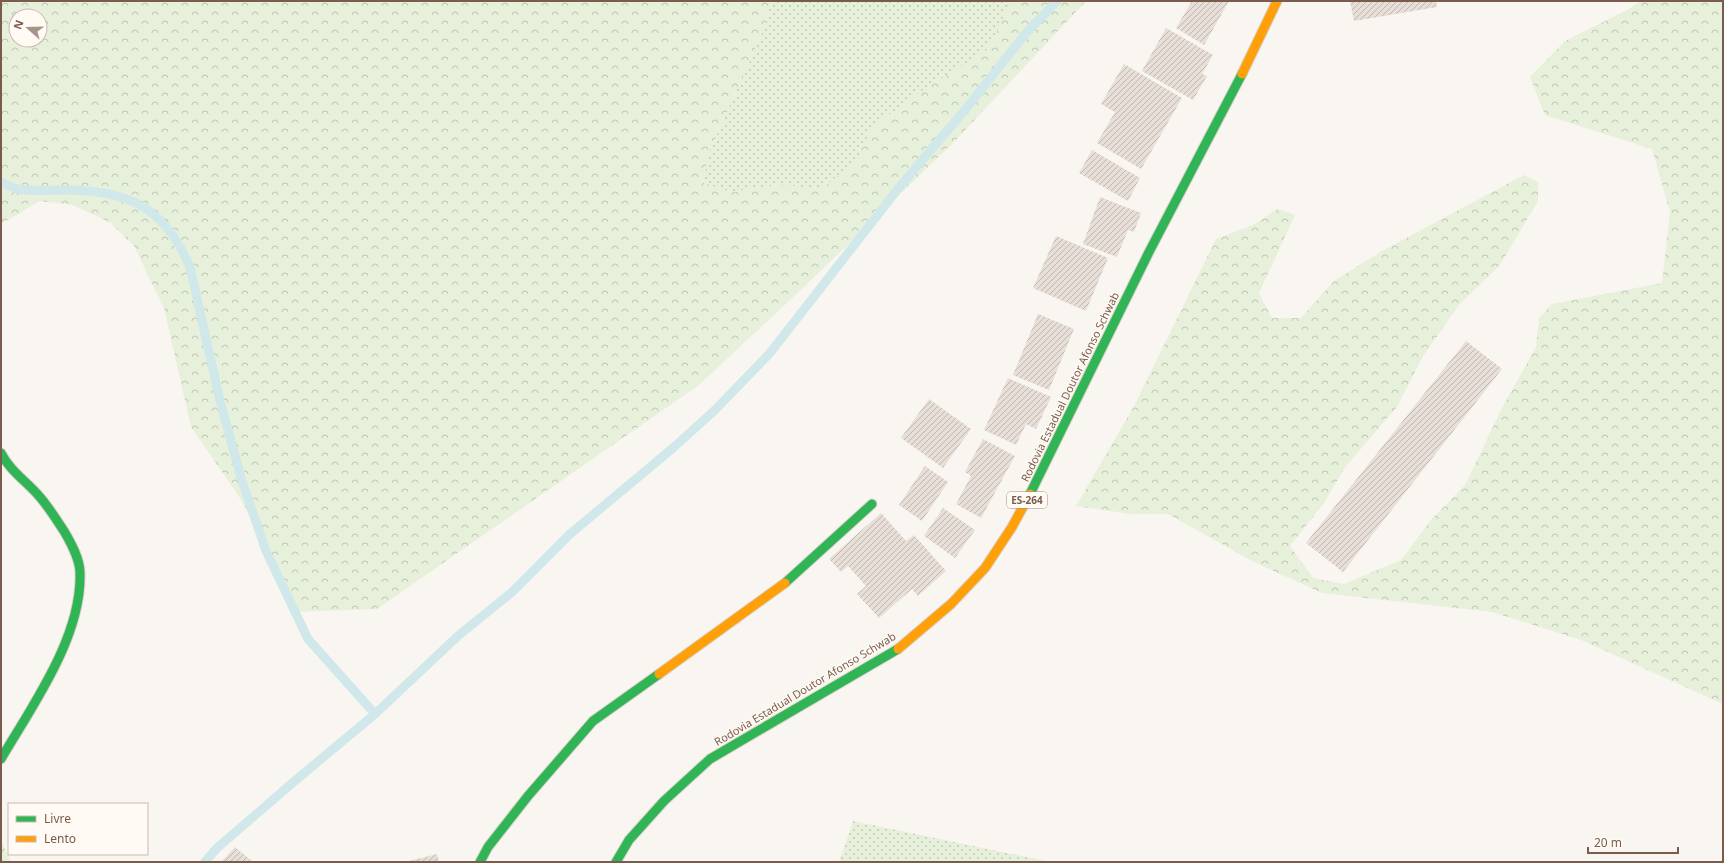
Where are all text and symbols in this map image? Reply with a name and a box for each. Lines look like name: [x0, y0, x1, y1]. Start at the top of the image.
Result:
north arrow: [8, 8, 48, 48]
text: N: [10, 18, 27, 31]
street label: Rodovia Estadual Doutor Afonso Schwab: [1017, 289, 1122, 484]
road number: ES-264: [1007, 492, 1047, 508]
street label: Rodovia Estadual Doutor Afonso Schwab: [711, 628, 899, 749]
legend: [8, 803, 148, 855]
text: Livre: [44, 810, 71, 827]
scale bar: [1588, 829, 1678, 855]
text: Lento: [44, 830, 76, 847]
text: 20 m: [1594, 834, 1622, 851]

